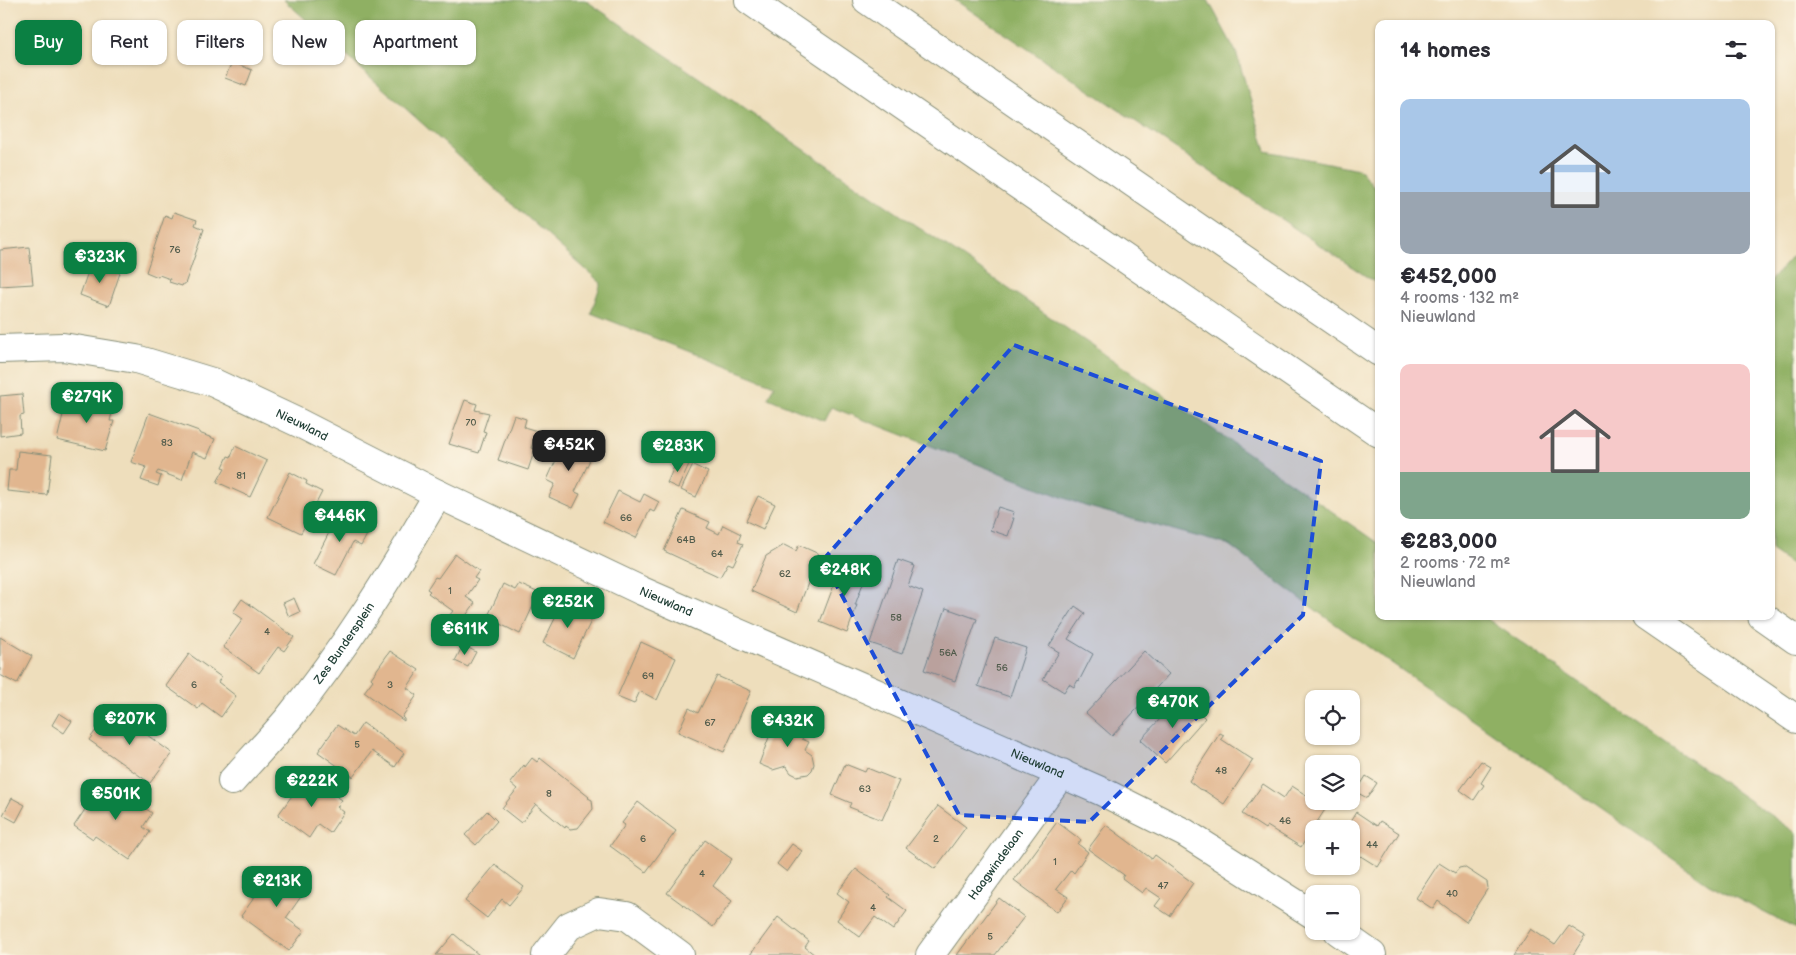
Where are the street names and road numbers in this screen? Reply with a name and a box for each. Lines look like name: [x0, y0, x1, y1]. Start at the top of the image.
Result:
street label: Nieuwland: [273, 406, 331, 445]
street label: Nieuwland: [637, 584, 695, 620]
street label: Zes Bundersplein: [310, 600, 378, 688]
street label: Nieuwland: [1008, 746, 1066, 782]
street label: Haagwindelaan: [965, 826, 1027, 903]

